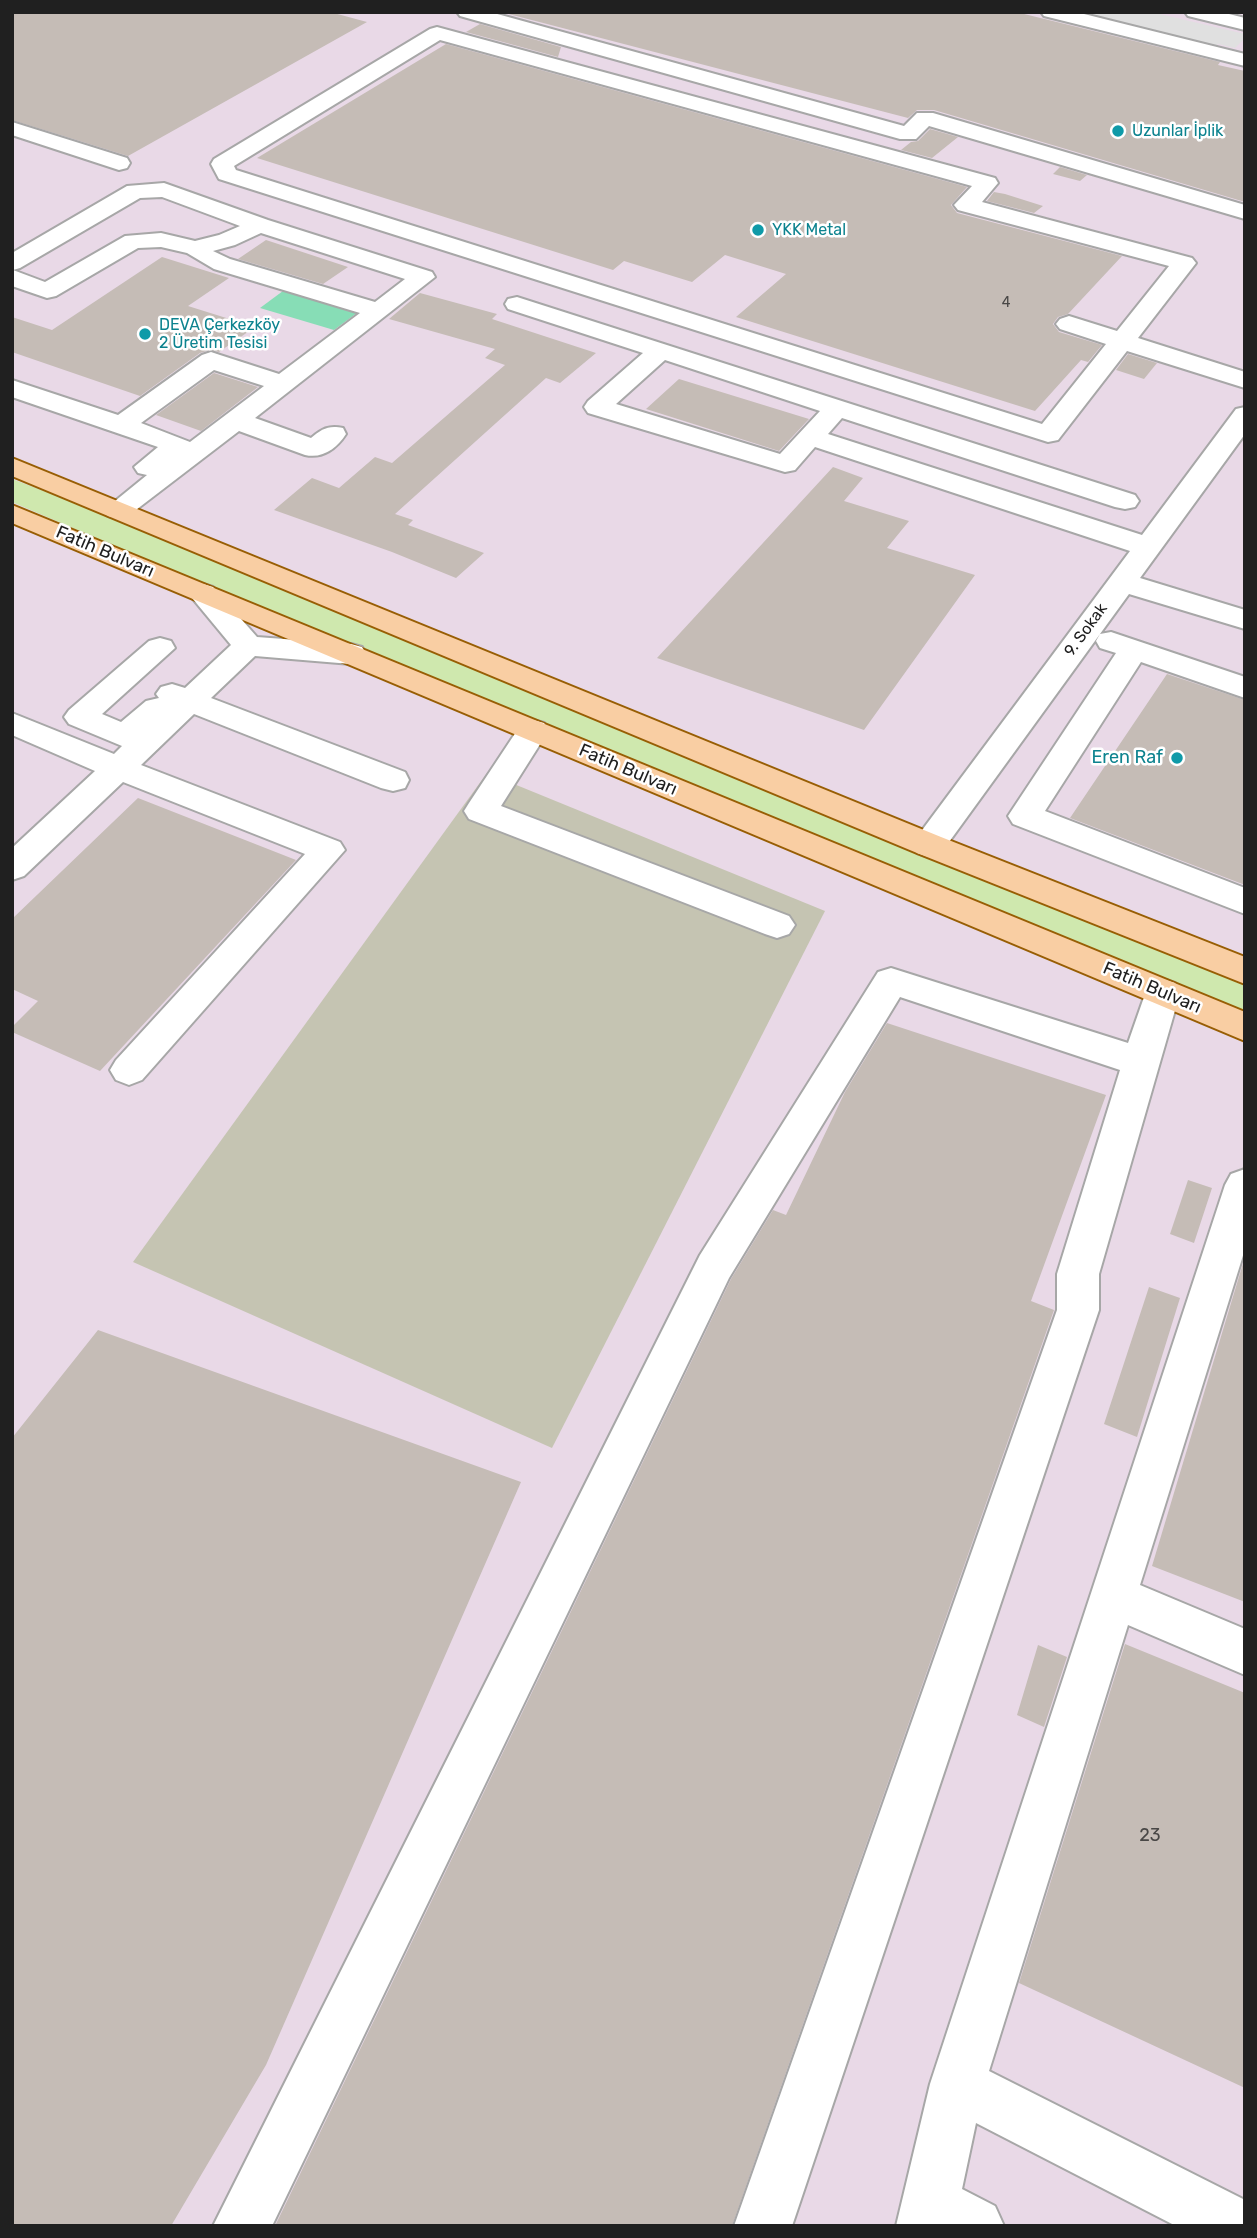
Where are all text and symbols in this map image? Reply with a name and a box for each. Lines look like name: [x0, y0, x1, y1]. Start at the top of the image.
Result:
place label: Uzunlar İplik: [1132, 121, 1223, 141]
marker: Uzunlar İplik: [1110, 123, 1126, 139]
place label: YKK Metal: [772, 220, 846, 240]
marker: YKK Metal: [750, 222, 766, 238]
house number: 4: [1002, 295, 1010, 311]
place label: DEVA Çerkezköy 2 Üretim Tesisi: [159, 315, 280, 353]
marker: DEVA Çerkezköy 2 Üretim Tesisi: [137, 326, 153, 342]
street label: Fatih Bulvarı: [53, 522, 157, 582]
street label: 9. Sokak: [1060, 600, 1112, 660]
street label: Fatih Bulvarı: [576, 740, 680, 800]
place label: Eren Raf: [1091, 747, 1163, 769]
marker: Eren Raf: [1169, 750, 1185, 766]
street label: Fatih Bulvarı: [1100, 958, 1204, 1018]
house number: 23: [1139, 1825, 1161, 1847]

